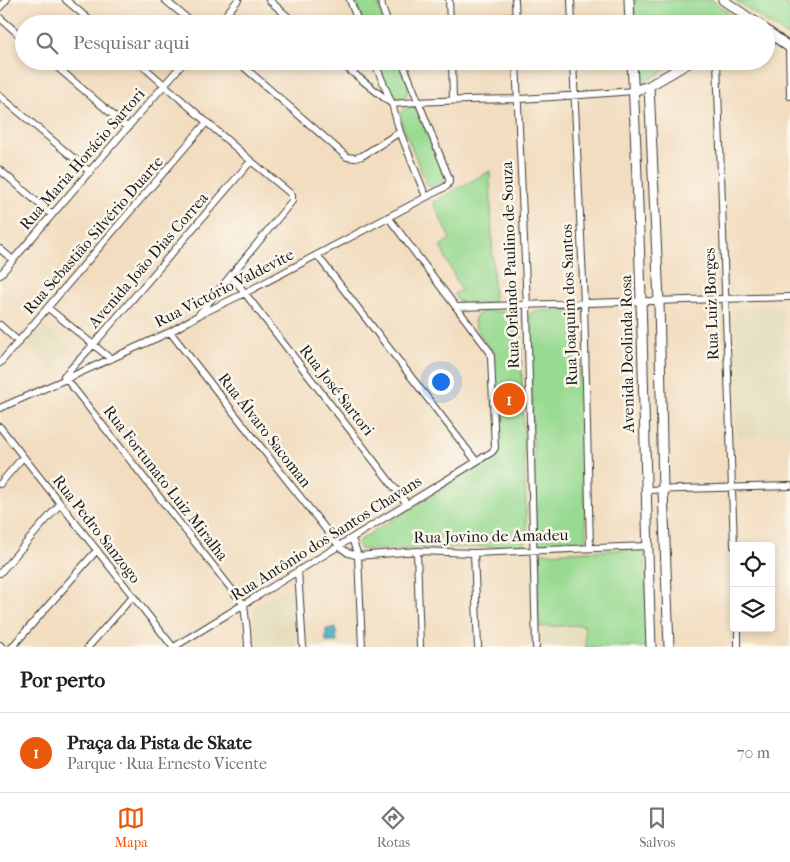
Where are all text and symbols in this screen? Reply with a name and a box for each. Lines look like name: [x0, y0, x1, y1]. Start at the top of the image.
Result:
search box: [15, 15, 775, 70]
icon: search: [33, 29, 61, 57]
text: Pesquisar aqui: [73, 32, 190, 54]
street label: Rua Maria Horácio Sartori: [15, 84, 149, 234]
street label: Rua Sebastião Silvério Duarte: [19, 152, 167, 318]
street label: Rua Orlando Paulino de Souza: [497, 160, 523, 369]
street label: Avenida João Dias Correa: [83, 188, 212, 332]
street label: Rua Joaquim dos Santos: [557, 224, 581, 386]
street label: Rua Victório Valdevite: [151, 245, 297, 331]
street label: Rua Luiz Borges: [700, 247, 722, 361]
street label: Avenida Deolinda Rosa: [616, 274, 638, 434]
street label: Rua José Sartori: [296, 341, 379, 439]
street label: Rua Álvaro Sacoman: [214, 368, 317, 492]
your location: [428, 369, 454, 395]
pin: 1: [493, 380, 525, 418]
street label: Rua Fortunato Luiz Miralha: [100, 402, 233, 565]
street label: Rua Pedro Sanzogo: [49, 471, 145, 587]
street label: Rua Antônio dos Santos Chavans: [227, 471, 425, 605]
street label: Rua Jovino de Amadeu: [413, 525, 569, 547]
map controls: [730, 542, 775, 632]
button: locate: [730, 542, 775, 587]
button: layers: [730, 587, 775, 632]
text: Por perto: [20, 668, 105, 692]
text: Praça da Pista de Skate: [67, 732, 252, 754]
text: 1: [33, 743, 39, 762]
text: 70 m: [737, 743, 770, 762]
text: Parque · Rua Ernesto Vicente: [67, 754, 267, 773]
tab: Mapa: [114, 804, 148, 851]
tab: Rotas: [377, 804, 410, 851]
tab: Salvos: [639, 804, 676, 851]

